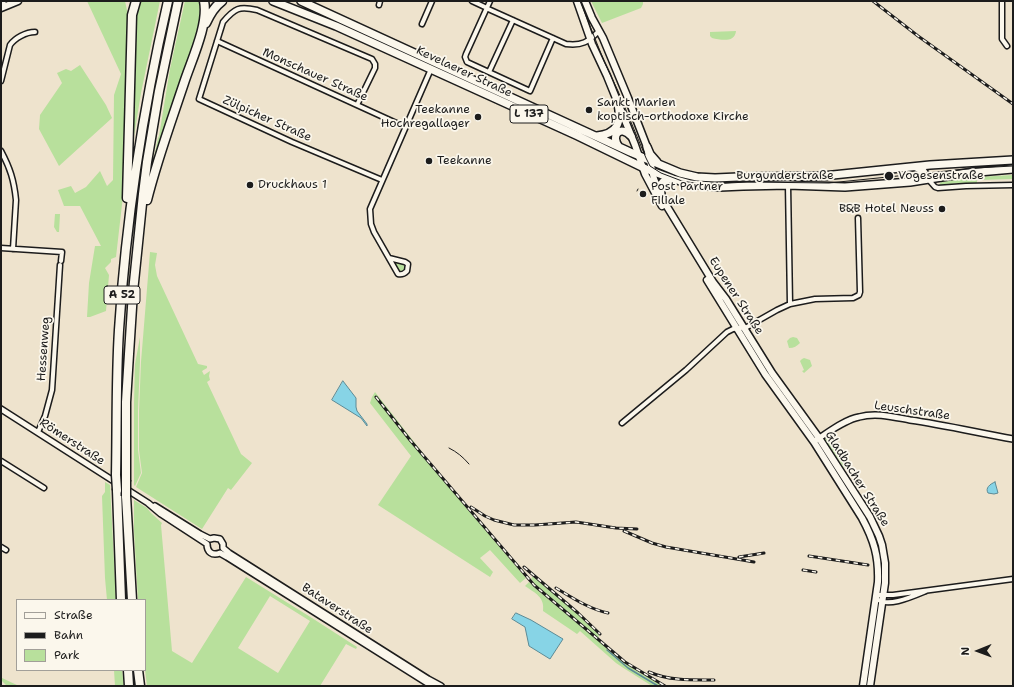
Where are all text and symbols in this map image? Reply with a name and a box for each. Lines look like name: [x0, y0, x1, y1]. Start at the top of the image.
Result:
street label: Kevelaerer Straße: [414, 43, 514, 101]
street label: Monschauer Straße: [260, 45, 370, 105]
street label: Zülpicher Straße: [220, 93, 314, 145]
place label: Sankt Marien koptisch-orthodoxe Kirche: [597, 96, 749, 124]
place label: Teekanne Hochregallager: [381, 103, 470, 131]
road number: L 137: [510, 105, 548, 123]
marker: Sankt Marien koptisch-orthodoxe Kirche: [584, 105, 594, 115]
marker: Teekanne Hochregallager: [473, 112, 483, 122]
place label: Teekanne: [437, 154, 492, 168]
marker: Teekanne: [424, 156, 434, 166]
street label: Burgunderstraße: [736, 169, 834, 183]
place label: Vogesenstraße: [898, 169, 984, 183]
marker: Vogesenstraße: [883, 170, 895, 182]
place label: Druckhaus 1: [258, 178, 327, 192]
marker: Druckhaus 1: [245, 180, 255, 190]
place label: Post Partner Filiale: [651, 180, 723, 208]
marker: Post Partner Filiale: [638, 189, 648, 199]
place label: B&B Hotel Neuss: [839, 202, 934, 216]
marker: B&B Hotel Neuss: [937, 204, 947, 214]
street label: Eupener Straße: [706, 254, 766, 338]
road number: A 52: [104, 286, 140, 304]
street label: Hessenweg: [35, 316, 53, 382]
street label: Leuschstraße: [873, 399, 951, 423]
street label: Römerstraße: [37, 416, 107, 468]
street label: Gladbacher Straße: [822, 428, 892, 530]
street label: Bataverstraße: [299, 581, 375, 637]
legend: [16, 599, 146, 671]
text: Straße: [54, 607, 93, 623]
text: Bahn: [54, 627, 83, 643]
north arrow: [958, 631, 998, 671]
text: Park: [54, 647, 80, 663]
text: N: [958, 647, 973, 656]

